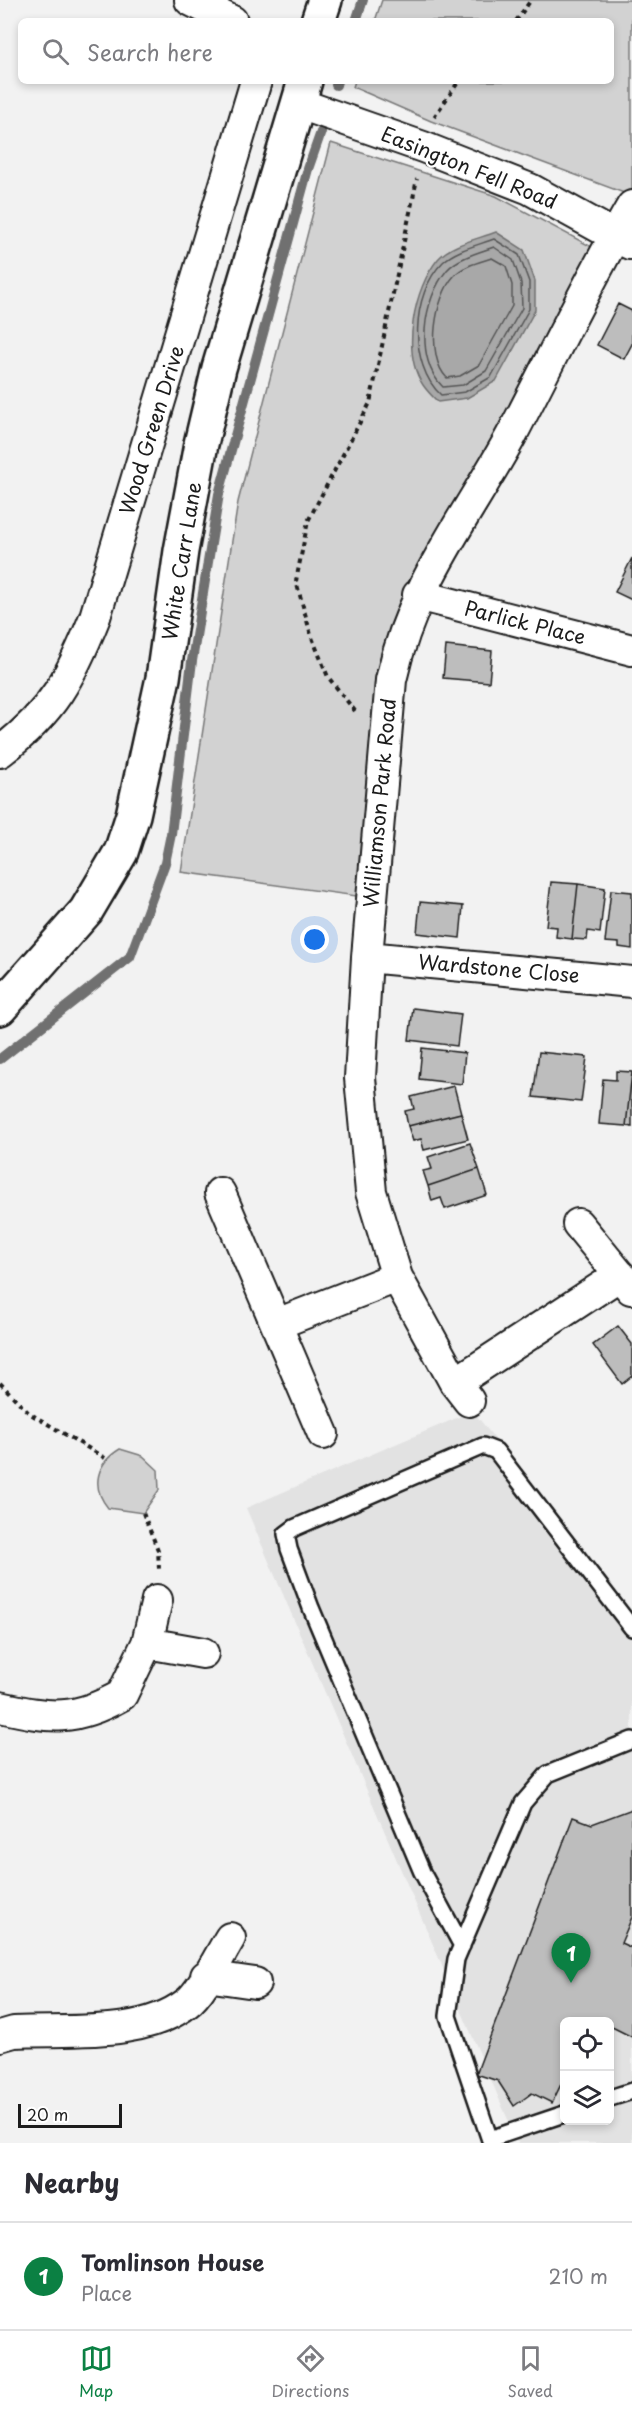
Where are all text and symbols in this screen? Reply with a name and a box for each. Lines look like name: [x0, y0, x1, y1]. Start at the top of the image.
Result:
search box: [18, 18, 614, 84]
icon: search: [39, 35, 72, 68]
text: Search here: [87, 35, 213, 68]
street label: Easington Fell Road: [377, 118, 562, 216]
street label: Wood Green Drive: [111, 341, 191, 518]
street label: White Carr Lane: [154, 480, 208, 642]
street label: Parlick Place: [462, 593, 589, 652]
street label: Williamson Park Road: [355, 697, 403, 909]
your location: [300, 925, 329, 954]
street label: Wardstone Close: [417, 946, 581, 990]
pin: 1: [552, 1934, 590, 1983]
map controls: [560, 2017, 614, 2125]
button: locate: [560, 2017, 614, 2071]
button: layers: [560, 2071, 614, 2125]
scale bar: [18, 2101, 122, 2128]
text: 20 m: [27, 2102, 68, 2126]
text: Nearby: [24, 2163, 119, 2202]
text: Tomlinson House: [81, 2245, 264, 2278]
text: 1: [39, 2261, 48, 2291]
text: 210 m: [549, 2261, 608, 2291]
text: Place: [81, 2278, 132, 2308]
tab: Map: [79, 2342, 113, 2402]
tab: Directions: [271, 2342, 349, 2402]
tab: Saved: [507, 2342, 553, 2402]

